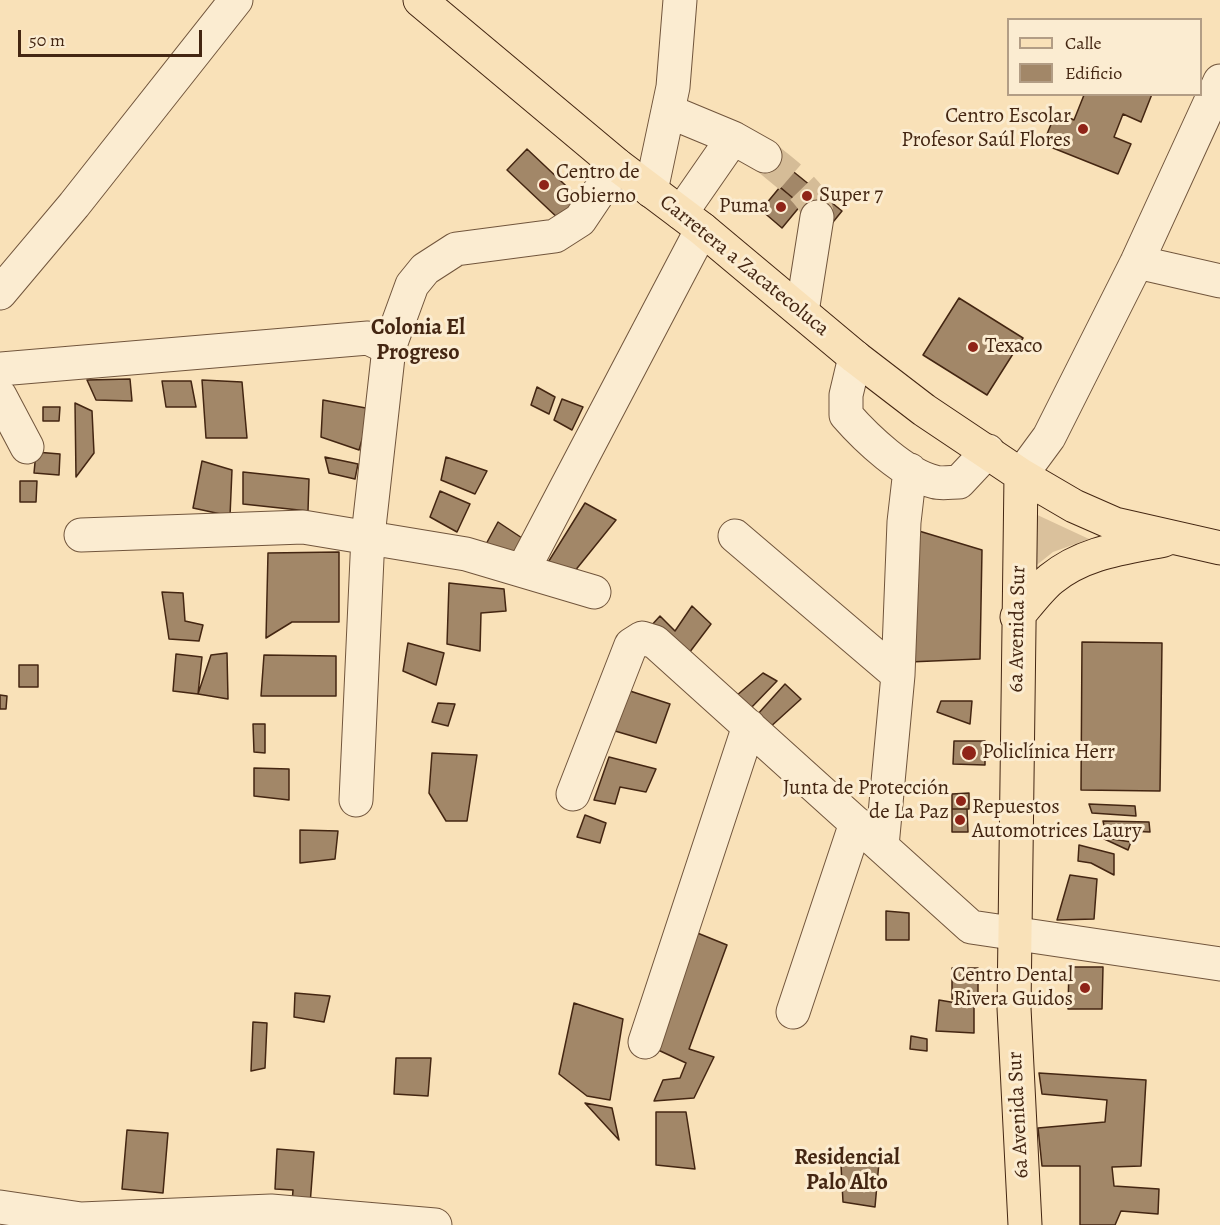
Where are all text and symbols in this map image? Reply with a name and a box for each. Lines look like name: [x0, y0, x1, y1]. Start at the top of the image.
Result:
scale bar: [21, 18, 206, 56]
legend: [1007, 18, 1202, 96]
text: 50 m: [29, 28, 65, 52]
text: Calle: [1065, 31, 1102, 55]
text: Edificio: [1065, 61, 1122, 85]
place label: Centro Escolar Profesor Saúl Flores: [901, 104, 1071, 154]
marker: Centro Escolar Profesor Saúl Flores: [1076, 122, 1090, 136]
place label: Centro de Gobierno: [556, 160, 640, 210]
marker: Centro de Gobierno: [537, 178, 551, 192]
place label: Super 7: [819, 183, 883, 209]
marker: Super 7: [800, 189, 814, 203]
street label: Carretera a Zacatecoluca: [654, 190, 834, 342]
place label: Puma: [719, 194, 769, 220]
marker: Puma: [774, 200, 788, 214]
district label: Colonia El Progreso: [371, 316, 465, 368]
place label: Texaco: [985, 334, 1043, 360]
marker: Texaco: [966, 340, 980, 354]
street label: 6a Avenida Sur: [1004, 565, 1032, 693]
place label: Policlínica Herr: [982, 740, 1115, 766]
marker: Policlínica Herr: [960, 744, 978, 762]
place label: Junta de Protección de La Paz: [783, 776, 949, 826]
marker: Junta de Protección de La Paz: [954, 794, 968, 808]
place label: Repuestos Automotrices Laury: [972, 795, 1142, 845]
marker: Repuestos Automotrices Laury: [953, 813, 967, 827]
place label: Centro Dental Rivera Guidos: [952, 963, 1073, 1013]
marker: Centro Dental Rivera Guidos: [1078, 981, 1092, 995]
street label: 6a Avenida Sur: [1003, 1051, 1035, 1179]
district label: Residencial Palo Alto: [794, 1146, 900, 1198]

